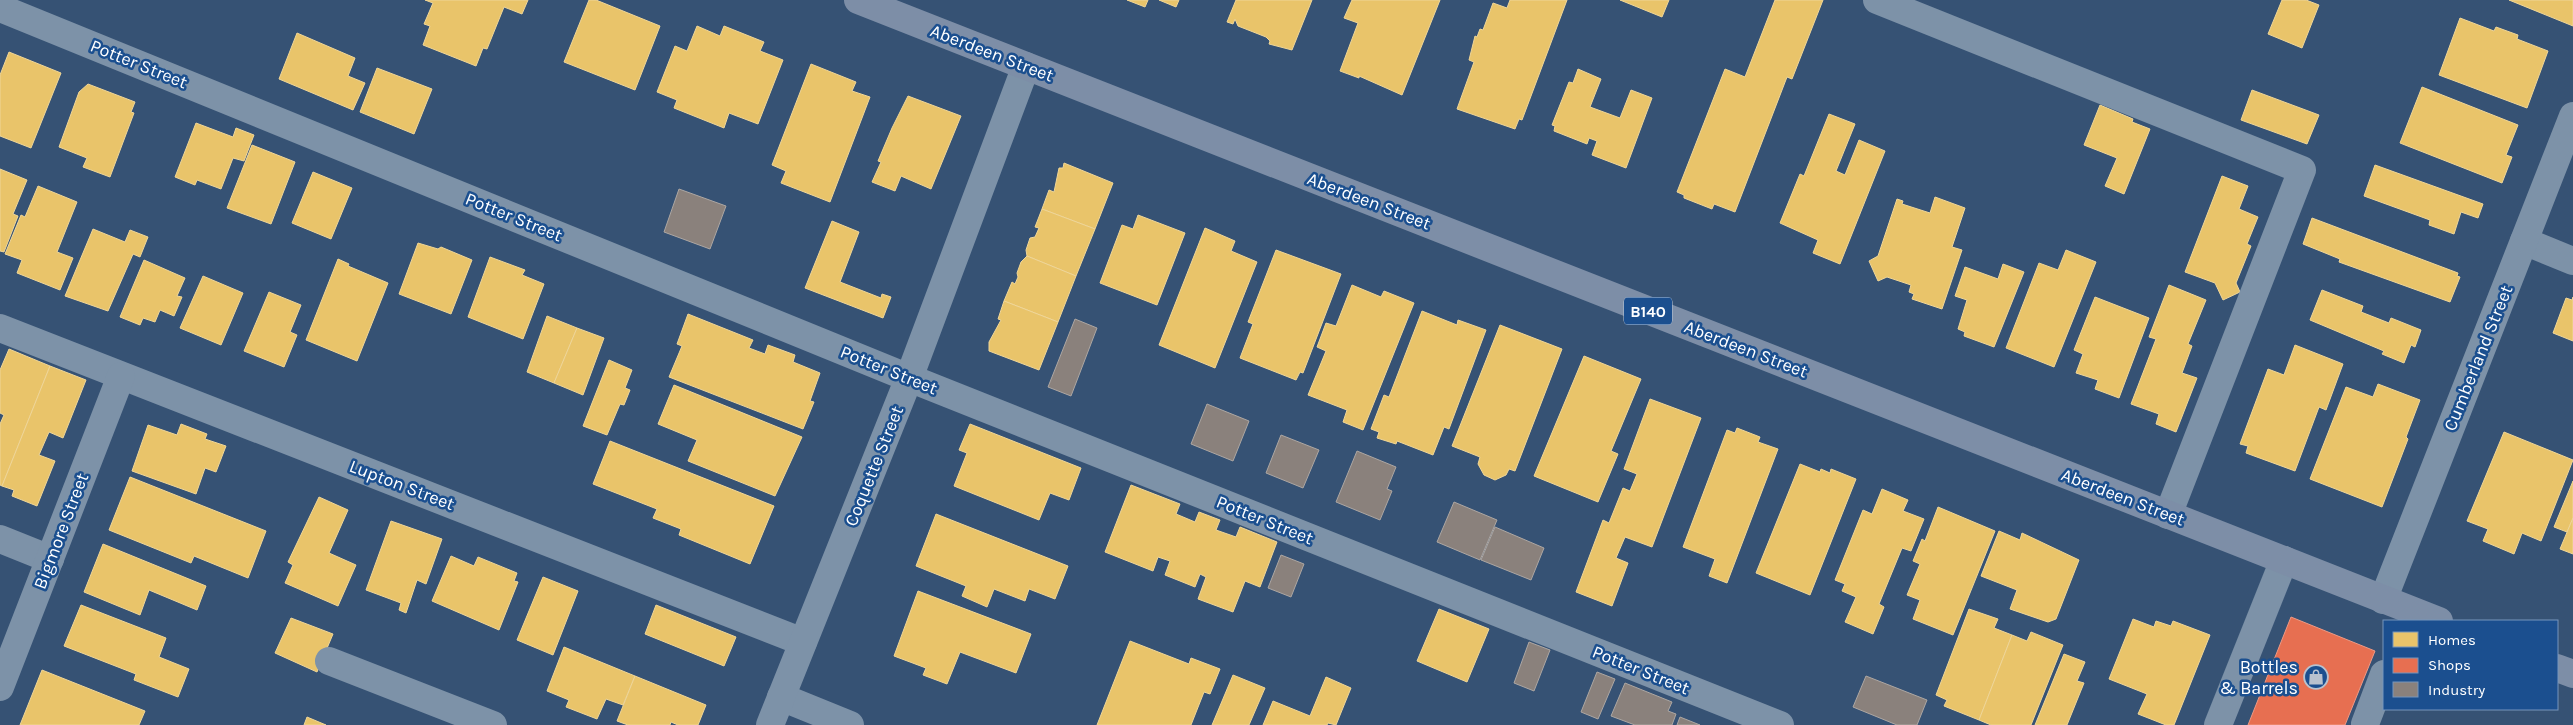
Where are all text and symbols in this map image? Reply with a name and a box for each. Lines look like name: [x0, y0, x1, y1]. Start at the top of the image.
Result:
street label: Aberdeen Street: [927, 19, 1057, 87]
street label: Potter Street: [87, 35, 191, 94]
street label: Aberdeen Street: [1304, 167, 1434, 235]
street label: Potter Street: [462, 188, 566, 247]
street label: Cumberland Street: [2439, 282, 2517, 434]
road number: B140: [1624, 298, 1672, 324]
street label: Aberdeen Street: [1681, 315, 1811, 383]
street label: Potter Street: [837, 341, 941, 400]
street label: Coquette Street: [840, 402, 908, 529]
street label: Lupton Street: [346, 455, 458, 515]
street label: Aberdeen Street: [2058, 463, 2188, 531]
street label: Bigmore Street: [29, 470, 93, 592]
street label: Potter Street: [1213, 491, 1317, 550]
legend: [2383, 620, 2558, 710]
text: Homes: [2428, 631, 2476, 649]
street label: Potter Street: [1589, 641, 1693, 700]
place label: Bottles & Barrels: [2219, 656, 2298, 699]
text: Shops: [2428, 656, 2471, 674]
shop icon: Bottles & Barrels: [2303, 664, 2329, 690]
text: Industry: [2428, 681, 2485, 699]

